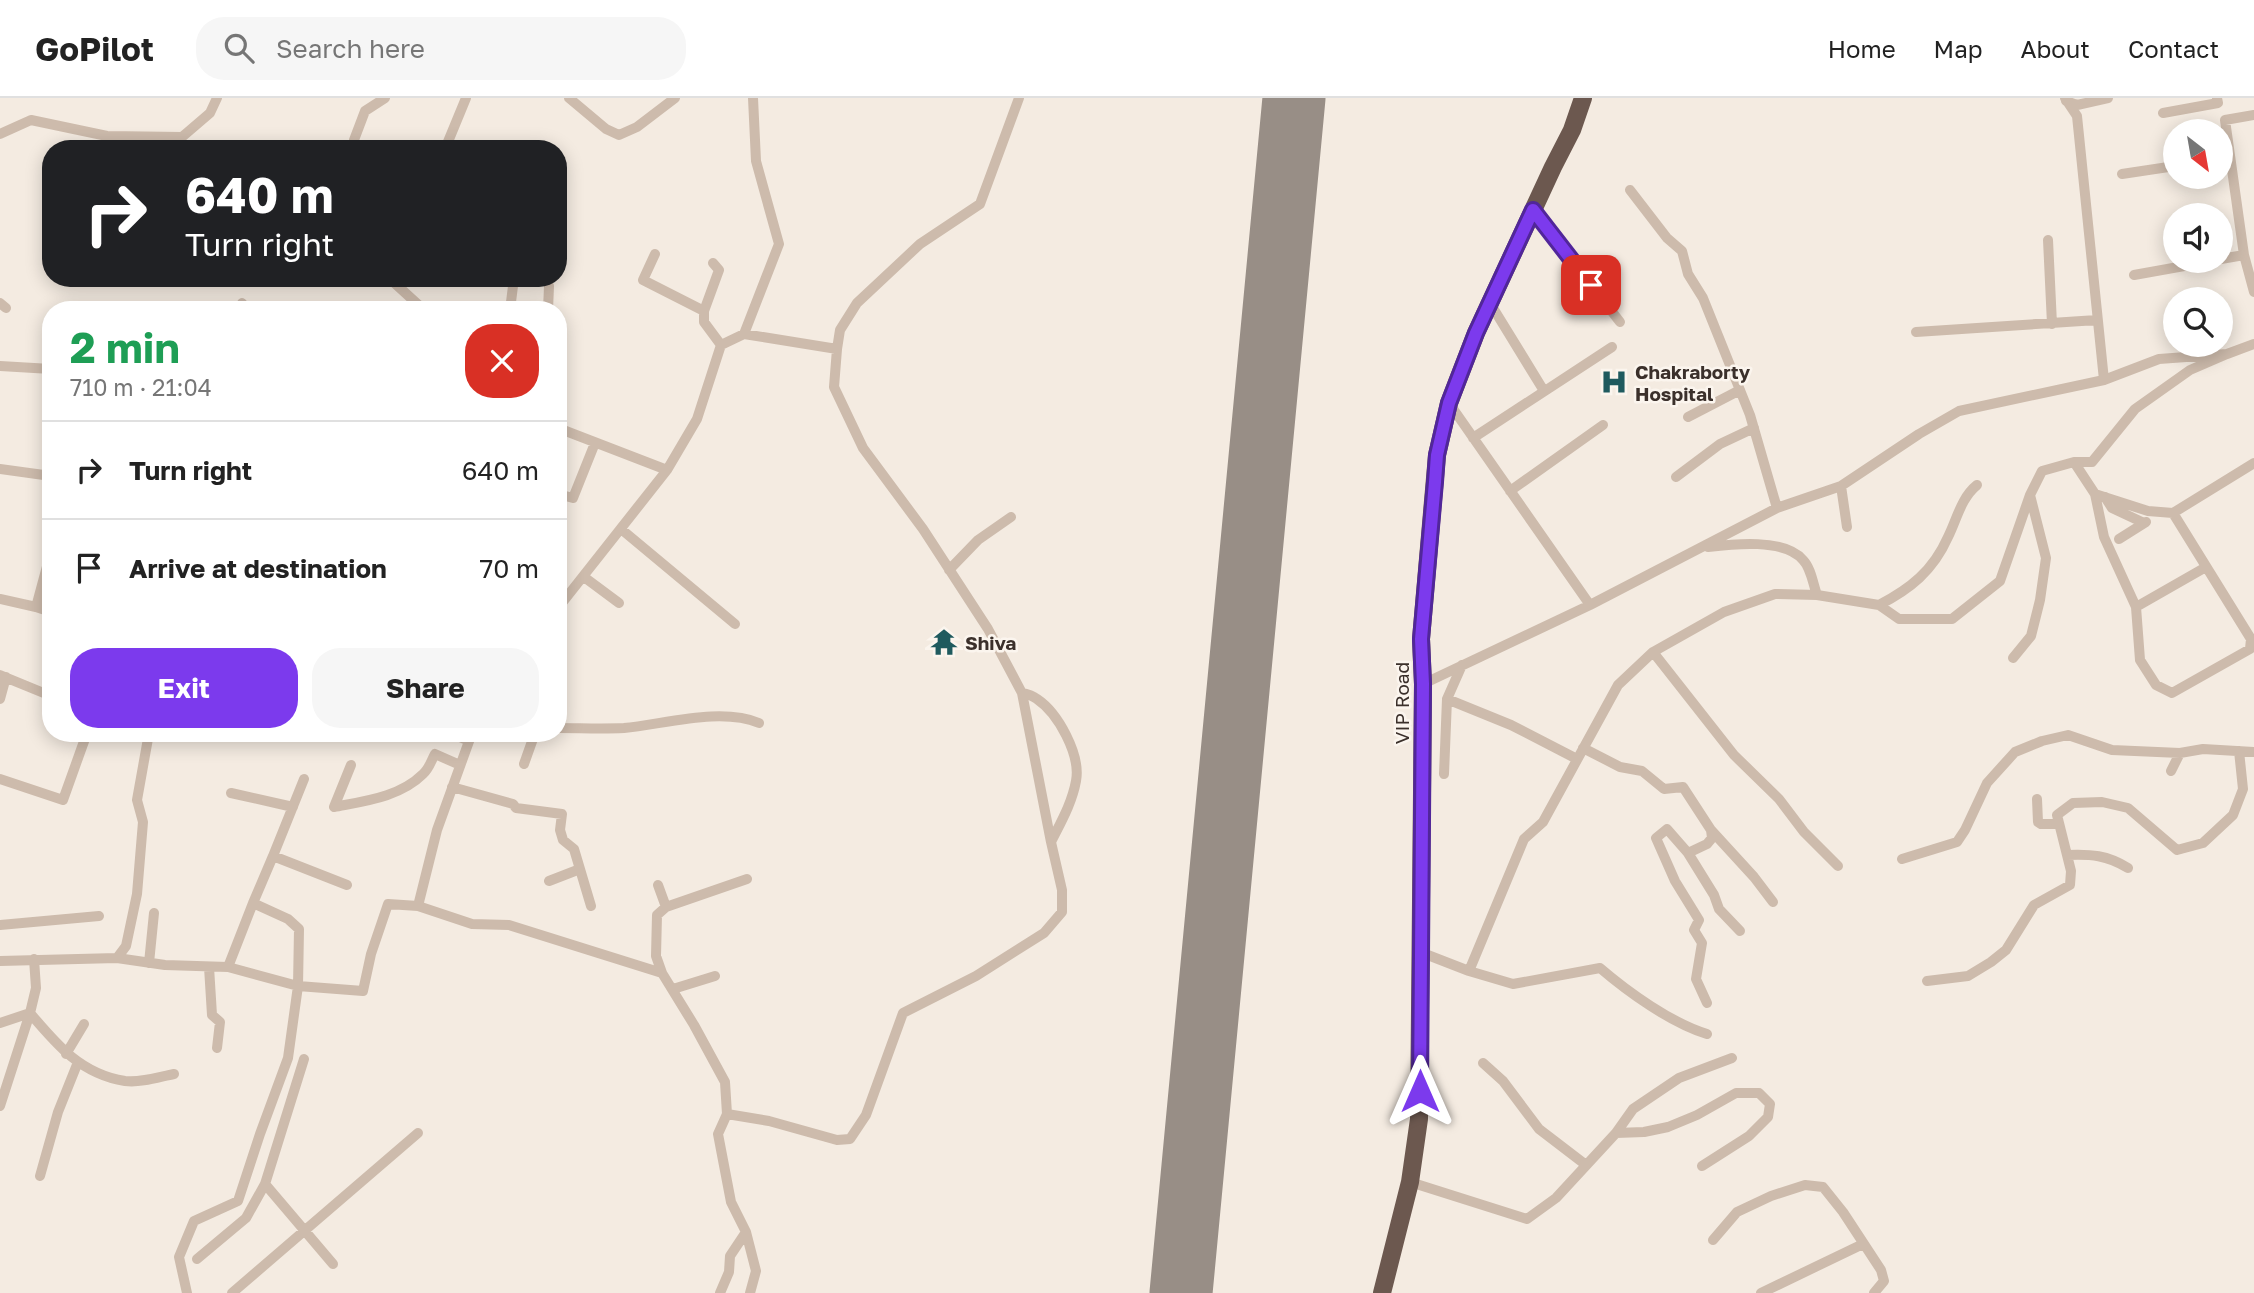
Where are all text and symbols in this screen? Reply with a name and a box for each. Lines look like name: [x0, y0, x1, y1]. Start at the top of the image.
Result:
search box: [196, 17, 686, 80]
text: GoPilot: [35, 29, 154, 68]
icon: search: [220, 29, 258, 67]
text: Search here: [276, 33, 425, 64]
text: Home: [1828, 34, 1896, 63]
text: Map: [1934, 34, 1983, 63]
text: About: [2021, 34, 2090, 63]
text: Contact: [2128, 34, 2219, 63]
north arrow: [2163, 119, 2233, 189]
map controls: [2163, 119, 2233, 357]
text: 640 m: [185, 165, 334, 224]
icon: right: [70, 168, 161, 259]
button: sound: [2163, 203, 2233, 273]
text: Turn right: [185, 225, 334, 263]
pin: [1561, 255, 1621, 315]
icon: arrive: [1572, 266, 1610, 304]
button: search: [2163, 287, 2233, 357]
text: 2 min: [70, 322, 180, 372]
button: close: [465, 324, 539, 398]
place label: Chakraborty Hospital: [1635, 360, 1751, 405]
hospital icon: Chakraborty Hospital: [1599, 367, 1629, 397]
text: 710 m · 21:04: [70, 373, 212, 401]
icon: right: [70, 451, 108, 489]
text: Turn right: [129, 455, 252, 486]
text: 640 m: [462, 455, 539, 486]
icon: arrive: [70, 549, 108, 587]
text: Arrive at destination: [129, 553, 387, 584]
text: 70 m: [480, 553, 539, 584]
temple icon: Shiva: [929, 627, 959, 657]
place label: Shiva: [965, 631, 1016, 654]
button: Exit: [70, 648, 298, 728]
button: Share: [312, 648, 539, 728]
street label: VIP Road: [1390, 662, 1413, 744]
position arrow: [1383, 1054, 1457, 1128]

